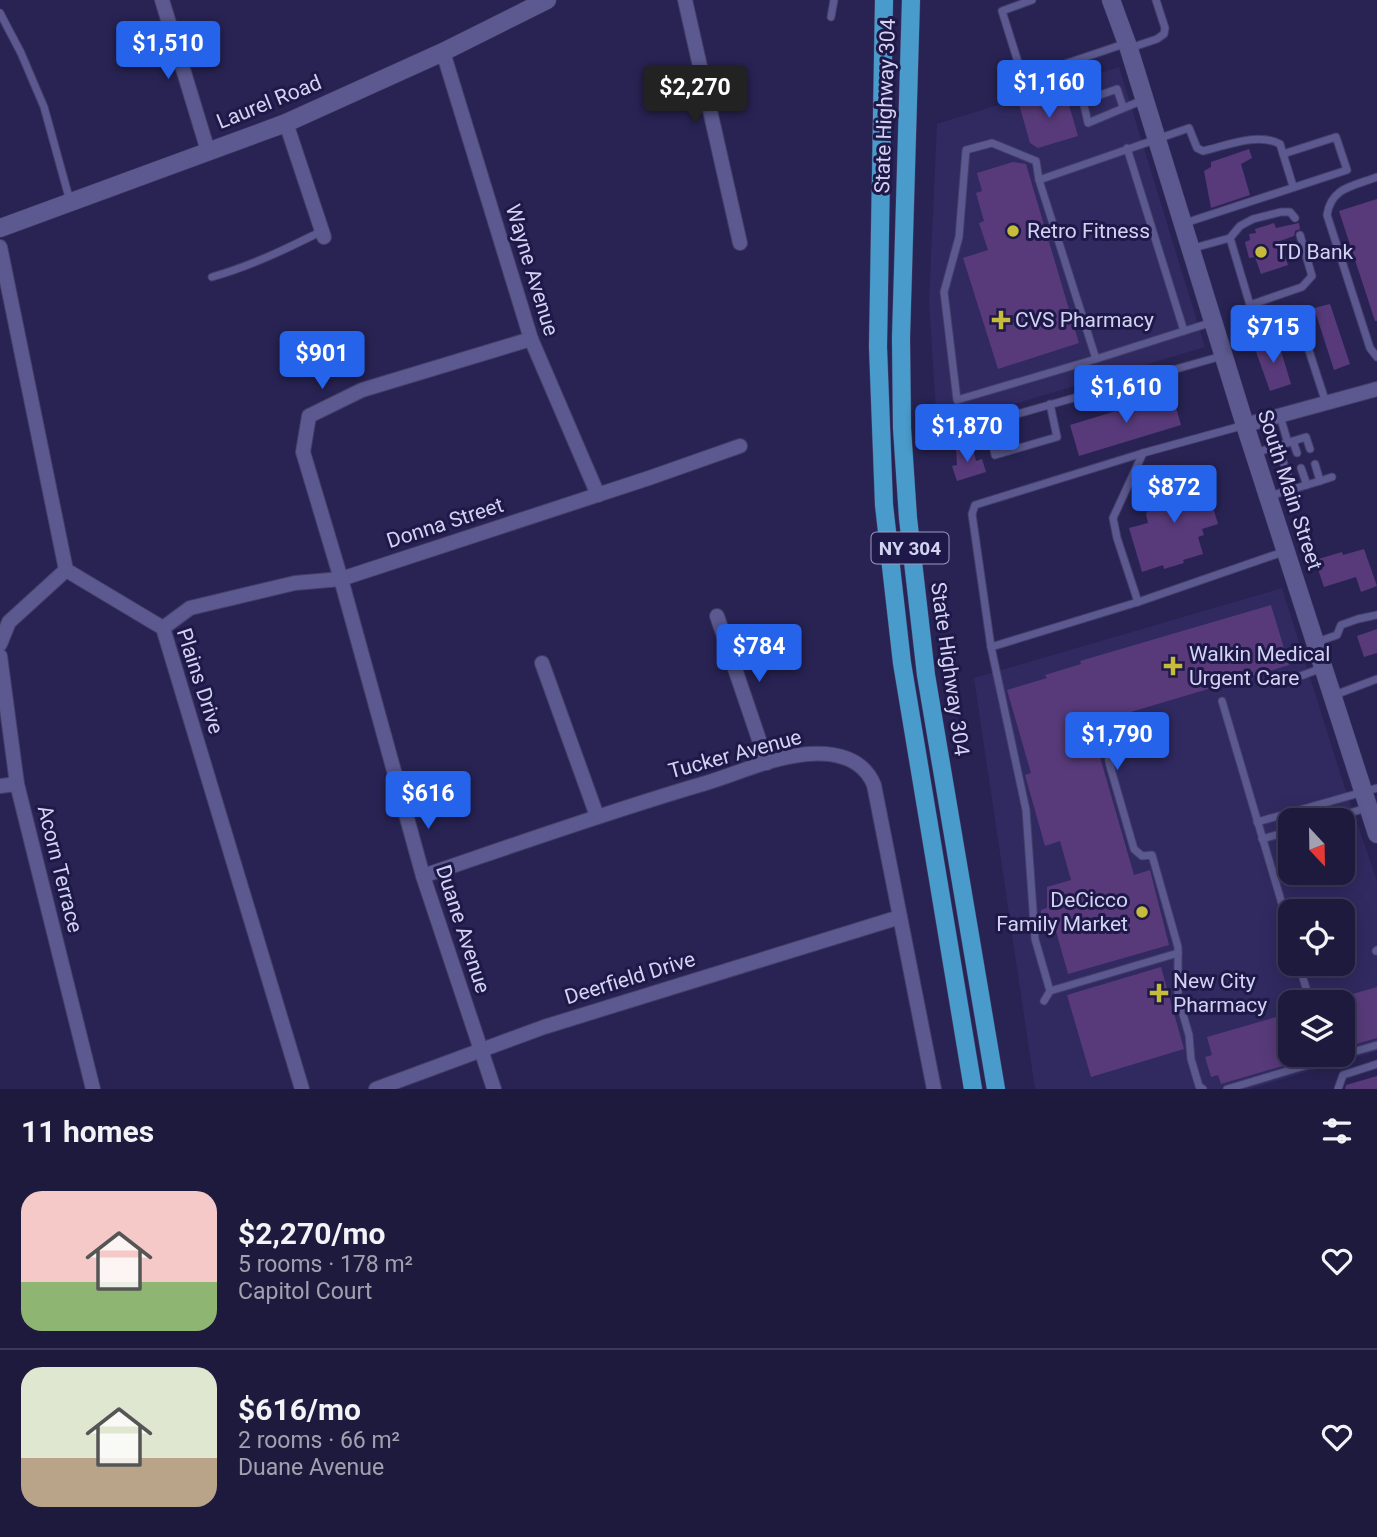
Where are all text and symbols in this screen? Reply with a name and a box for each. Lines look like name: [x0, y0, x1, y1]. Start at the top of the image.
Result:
street label: State Highway 304: [870, 18, 900, 194]
pin: $1,510: [111, 22, 225, 81]
text: $1,510: [132, 30, 204, 57]
pin: $1,160: [992, 60, 1106, 120]
pin: $2,270: [638, 66, 752, 125]
text: $1,160: [1013, 69, 1085, 96]
street label: Laurel Road: [213, 70, 325, 134]
text: $2,270: [659, 74, 731, 101]
street label: Wayne Avenue: [501, 201, 563, 339]
place label: Retro Fitness: [1027, 219, 1150, 243]
marker: Retro Fitness: [1005, 223, 1021, 239]
place label: TD Bank: [1275, 240, 1354, 264]
marker: TD Bank: [1253, 244, 1269, 260]
pin: $715: [1232, 306, 1314, 365]
place label: CVS Pharmacy: [1015, 308, 1154, 332]
marker: CVS Pharmacy: [993, 312, 1009, 328]
text: $715: [1247, 314, 1299, 341]
pin: $901: [281, 332, 363, 391]
text: $901: [296, 340, 348, 367]
pin: $1,610: [1069, 366, 1183, 425]
text: $1,610: [1090, 374, 1162, 401]
pin: $1,870: [910, 405, 1024, 464]
street label: South Main Street: [1253, 407, 1327, 573]
text: $1,870: [931, 413, 1003, 440]
pin: $872: [1133, 466, 1215, 525]
text: $872: [1148, 474, 1200, 501]
street label: Donna Street: [384, 493, 506, 553]
road number: NY 304: [872, 533, 948, 564]
street label: State Highway 304: [926, 581, 974, 758]
pin: $784: [718, 624, 800, 684]
street label: Plains Drive: [172, 625, 228, 737]
text: $784: [733, 633, 785, 660]
place label: Walkin Medical Urgent Care: [1189, 642, 1330, 690]
marker: Walkin Medical Urgent Care: [1163, 656, 1183, 676]
pin: $1,790: [1060, 712, 1174, 772]
text: $1,790: [1081, 721, 1153, 748]
street label: Tucker Avenue: [666, 725, 804, 783]
pin: $616: [387, 772, 469, 831]
text: $616: [402, 780, 454, 807]
street label: Acorn Terrace: [33, 803, 87, 935]
north arrow: [1278, 808, 1354, 886]
map controls: [1278, 808, 1355, 1067]
street label: Duane Avenue: [431, 862, 495, 996]
place label: DeCicco Family Market: [996, 888, 1128, 936]
button: locate: [1278, 899, 1355, 976]
marker: DeCicco Family Market: [1134, 904, 1150, 920]
street label: Deerfield Drive: [562, 947, 698, 1009]
place label: New City Pharmacy: [1173, 969, 1267, 1017]
marker: New City Pharmacy: [1151, 985, 1167, 1001]
button: layers: [1278, 990, 1355, 1067]
icon: filters: [1318, 1112, 1356, 1150]
text: 11 homes: [21, 1114, 154, 1149]
text: $2,270/mo: [238, 1216, 386, 1251]
icon: home: [77, 1219, 161, 1303]
icon: heart: [1318, 1242, 1356, 1280]
text: 5 rooms · 178 m²: [238, 1251, 413, 1278]
text: Capitol Court: [238, 1278, 372, 1305]
text: $616/mo: [238, 1392, 361, 1427]
icon: home: [77, 1395, 161, 1479]
icon: heart: [1318, 1418, 1356, 1456]
text: 2 rooms · 66 m²: [238, 1427, 400, 1454]
text: Duane Avenue: [238, 1454, 384, 1481]

